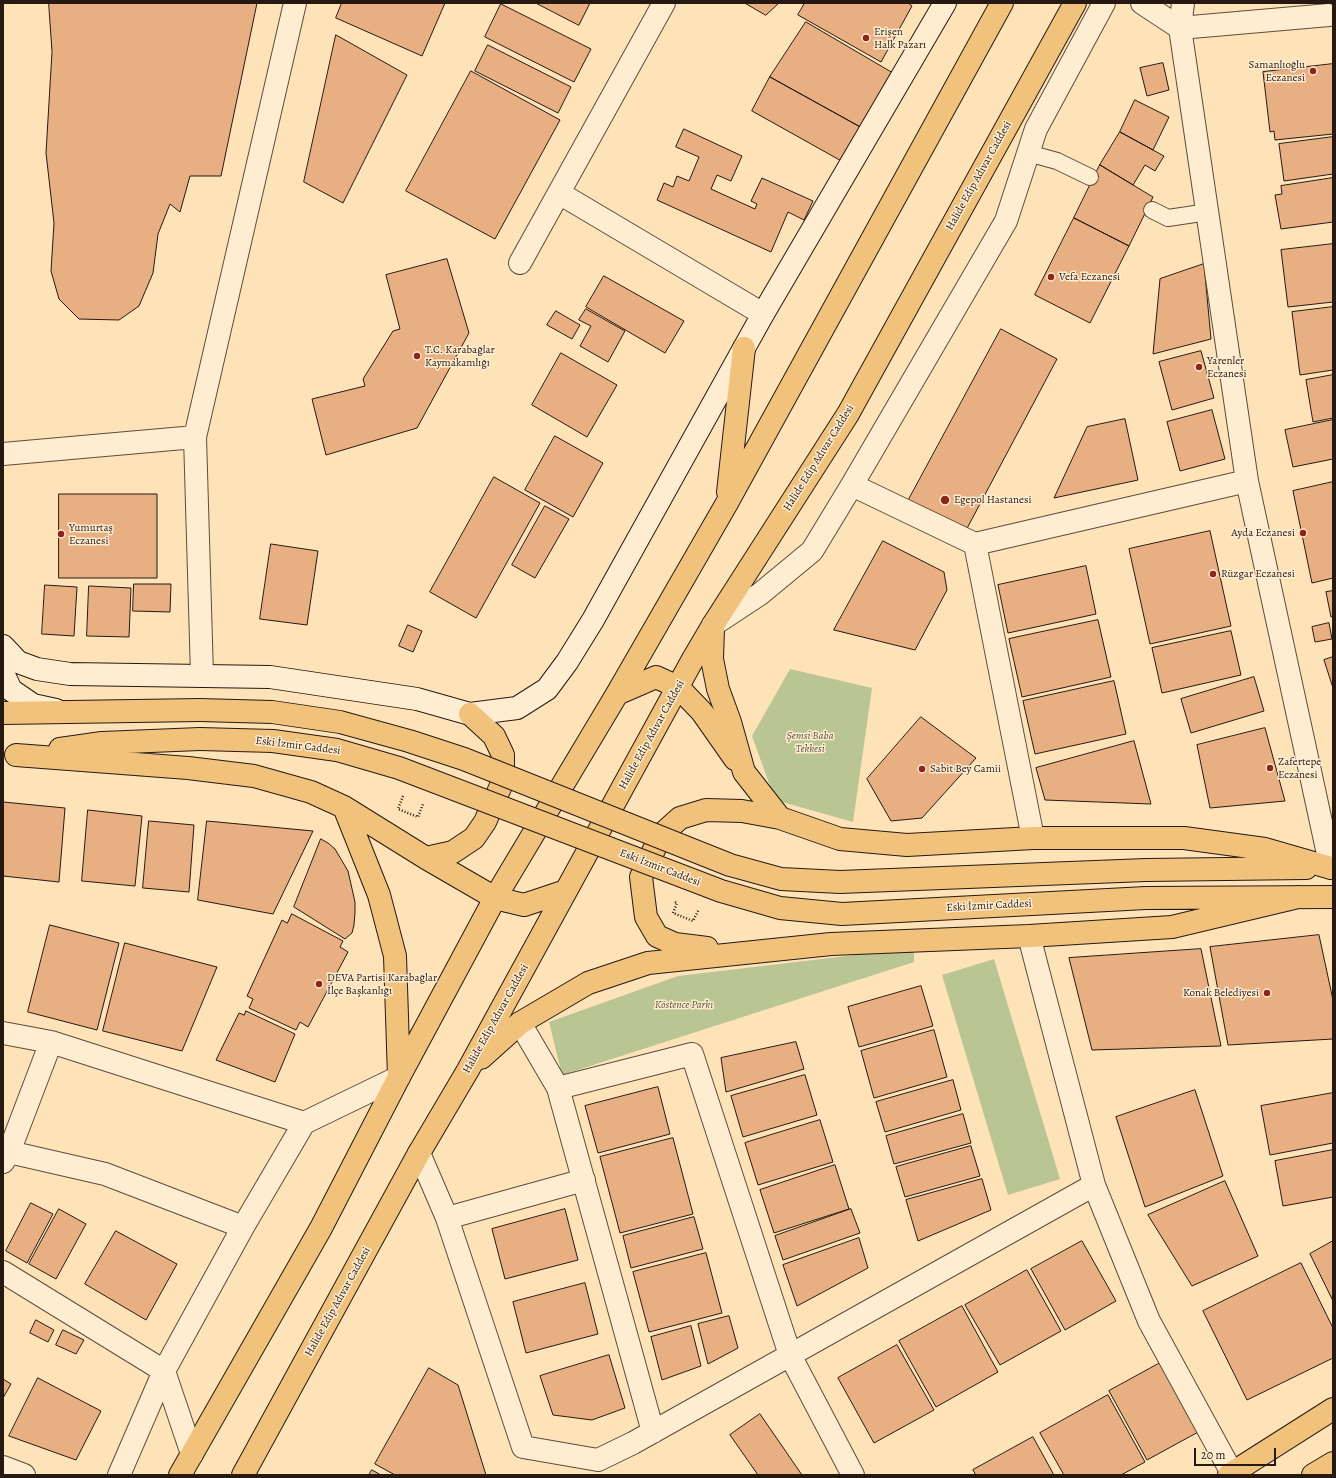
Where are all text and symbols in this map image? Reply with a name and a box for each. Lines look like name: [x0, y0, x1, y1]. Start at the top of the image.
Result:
place label: Erişen Halk Pazarı: [874, 25, 926, 51]
marker: Erişen Halk Pazarı: [861, 33, 871, 43]
place label: Samanlıoğlu Eczanesi: [1249, 58, 1305, 84]
marker: Samanlıoğlu Eczanesi: [1308, 66, 1318, 76]
street label: Halide Edip Adıvar Caddesi: [943, 119, 1015, 233]
place label: Vefa Eczanesi: [1059, 270, 1120, 284]
marker: Vefa Eczanesi: [1046, 272, 1056, 282]
place label: T.C. Karabağlar Kaymakamlığı: [425, 343, 495, 369]
marker: T.C. Karabağlar Kaymakamlığı: [412, 351, 422, 361]
place label: Yarenler Eczanesi: [1207, 354, 1247, 380]
marker: Yarenler Eczanesi: [1194, 362, 1204, 372]
street label: Halide Edip Adıvar Caddesi: [781, 402, 857, 514]
place label: Egepol Hastanesi: [954, 493, 1032, 507]
marker: Egepol Hastanesi: [939, 494, 951, 506]
place label: Yumurtaş Eczanesi: [69, 521, 113, 547]
place label: Ayda Eczanesi: [1231, 526, 1295, 540]
marker: Ayda Eczanesi: [1298, 528, 1308, 538]
marker: Yumurtaş Eczanesi: [56, 529, 66, 539]
place label: Rüzgar Eczanesi: [1221, 567, 1295, 581]
marker: Rüzgar Eczanesi: [1208, 569, 1218, 579]
street label: Halide Edip Adıvar Caddesi: [616, 678, 688, 792]
park label: Şemsi Baba Tekkesi: [786, 729, 834, 755]
street label: Eski İzmir Caddesi: [255, 734, 341, 758]
place label: Zafertepe Eczanesi: [1278, 755, 1321, 781]
place label: Sabit Bey Camii: [930, 762, 1001, 776]
marker: Zafertepe Eczanesi: [1265, 763, 1275, 773]
marker: Sabit Bey Camii: [917, 764, 927, 774]
street label: Eski İzmir Caddesi: [618, 846, 702, 890]
street label: Eski İzmir Caddesi: [946, 897, 1032, 915]
street label: Halide Edip Adıvar Caddesi: [460, 962, 532, 1076]
place label: DEVA Partisi Karabağlar İlçe Başkanlığı: [327, 971, 437, 997]
marker: DEVA Partisi Karabağlar İlçe Başkanlığı: [314, 979, 324, 989]
place label: Konak Belediyesi: [1183, 986, 1259, 1000]
marker: Konak Belediyesi: [1262, 988, 1272, 998]
park label: Köstence Parkı: [655, 998, 713, 1012]
street label: Halide Edip Adıvar Caddesi: [302, 1245, 374, 1359]
scale bar: [1196, 1440, 1278, 1466]
text: 20 m: [1201, 1447, 1225, 1463]

